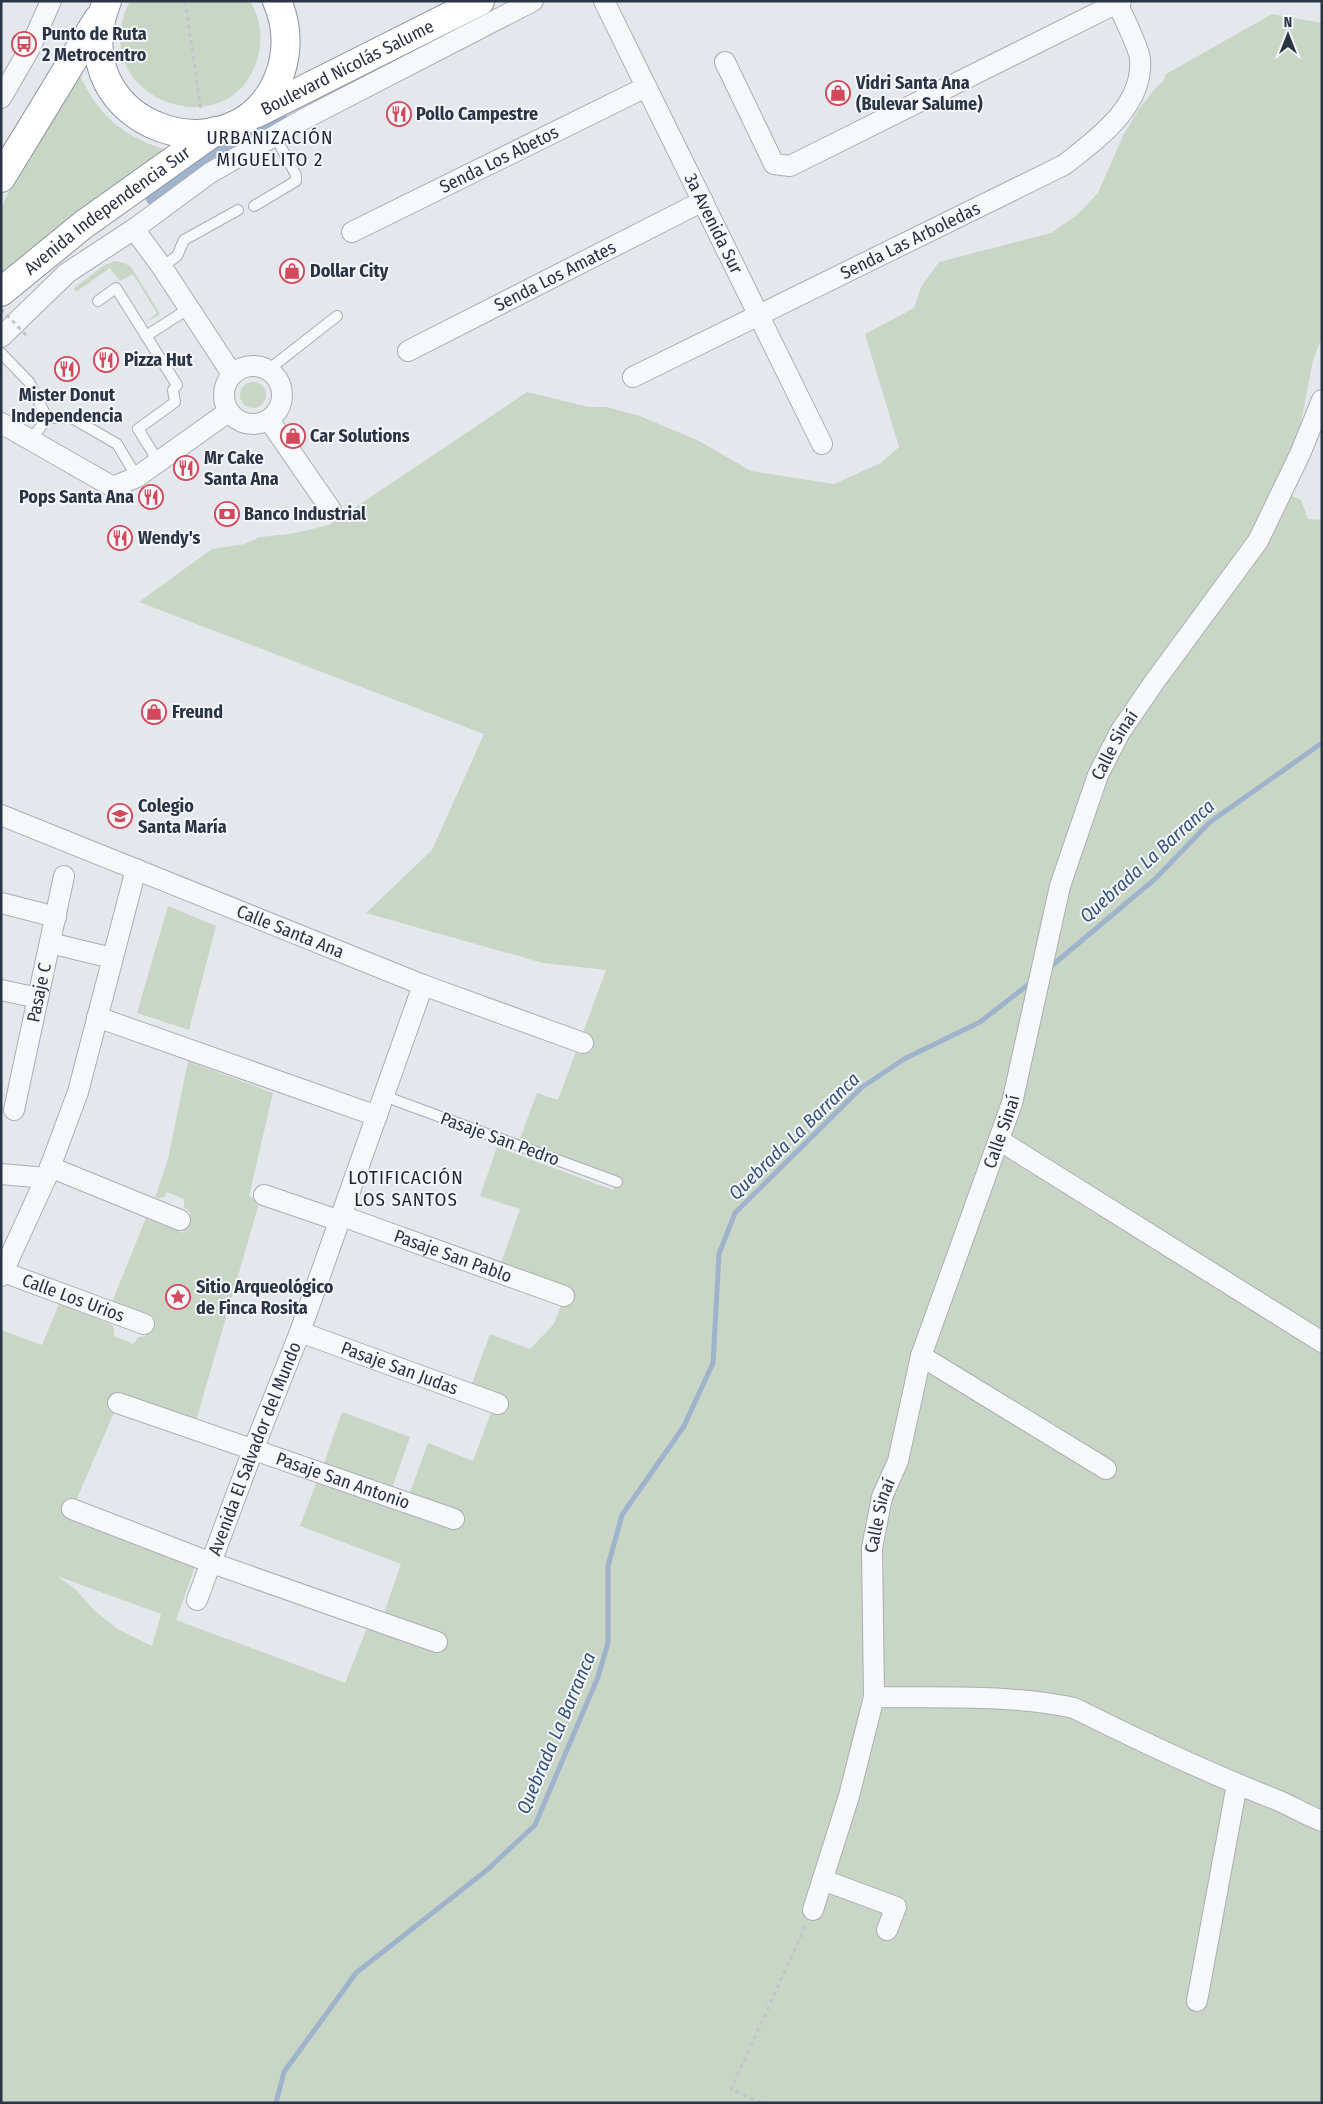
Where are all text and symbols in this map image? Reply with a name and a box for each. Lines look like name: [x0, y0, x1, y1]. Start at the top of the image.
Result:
north arrow: [1263, 10, 1313, 60]
text: N: [1284, 14, 1292, 31]
street label: Boulevard Nicolás Salume: [257, 15, 437, 120]
place label: Punto de Ruta 2 Metrocentro: [41, 23, 147, 66]
bus stop icon: Punto de Ruta 2 Metrocentro: [11, 31, 37, 57]
place label: Vidri Santa Ana (Bulevar Salume): [855, 72, 983, 115]
shop icon: Vidri Santa Ana (Bulevar Salume): [825, 80, 851, 106]
restaurant icon: Pollo Campestre: [386, 101, 412, 127]
place label: Pollo Campestre: [416, 103, 538, 125]
street label: Senda Los Abetos: [436, 121, 562, 198]
district label: URBANIZACIÓN MIGUELITO 2: [206, 126, 334, 171]
street label: Avenida Independencia Sur: [20, 141, 195, 280]
street label: 3a Avenida Sur: [680, 170, 748, 278]
street label: Senda Las Arboledas: [837, 197, 984, 284]
street label: Senda Los Amates: [491, 236, 620, 316]
shop icon: Dollar City: [279, 258, 305, 284]
place label: Dollar City: [310, 260, 389, 282]
restaurant icon: Pizza Hut: [93, 347, 119, 373]
place label: Pizza Hut: [124, 349, 193, 371]
restaurant icon: Mister Donut Independencia: [54, 356, 80, 382]
place label: Mister Donut Independencia: [11, 384, 123, 427]
shop icon: Car Solutions: [280, 423, 306, 449]
place label: Car Solutions: [310, 425, 410, 447]
place label: Mr Cake Santa Ana: [204, 447, 279, 490]
restaurant icon: Mr Cake Santa Ana: [173, 455, 199, 481]
restaurant icon: Pops Santa Ana: [138, 484, 164, 510]
place label: Pops Santa Ana: [19, 486, 134, 508]
bank icon: Banco Industrial: [214, 501, 240, 527]
place label: Banco Industrial: [244, 503, 366, 525]
restaurant icon: Wendy's: [107, 525, 133, 551]
place label: Wendy's: [138, 527, 201, 549]
shop icon: Freund: [141, 699, 167, 725]
place label: Freund: [172, 701, 223, 723]
street label: Calle Sinaí: [1086, 706, 1143, 784]
water label: Quebrada La Barranca: [1075, 794, 1219, 928]
place label: Colegio Santa María: [138, 795, 227, 838]
school or university icon: Colegio Santa María: [107, 803, 133, 829]
street label: Calle Santa Ana: [233, 900, 348, 963]
street label: Pasaje C: [22, 961, 56, 1024]
water label: Quebrada La Barranca: [724, 1067, 864, 1205]
street label: Calle Sinaí: [978, 1092, 1025, 1171]
street label: Pasaje San Pedro: [437, 1107, 563, 1171]
district label: LOTIFICACIÓN LOS SANTOS: [348, 1166, 464, 1211]
street label: Pasaje San Pablo: [391, 1225, 515, 1287]
street label: Calle Los Urios: [19, 1269, 128, 1327]
place label: Sitio Arqueológico de Finca Rosita: [196, 1276, 334, 1319]
place icon: Sitio Arqueológico de Finca Rosita: [165, 1284, 191, 1310]
street label: Pasaje San Judas: [338, 1337, 461, 1400]
street label: Avenida El Salvador del Mundo: [204, 1339, 306, 1559]
street label: Pasaje San Antonio: [273, 1447, 413, 1514]
street label: Calle Sinaí: [861, 1474, 900, 1553]
water label: Quebrada La Barranca: [512, 1649, 600, 1817]

